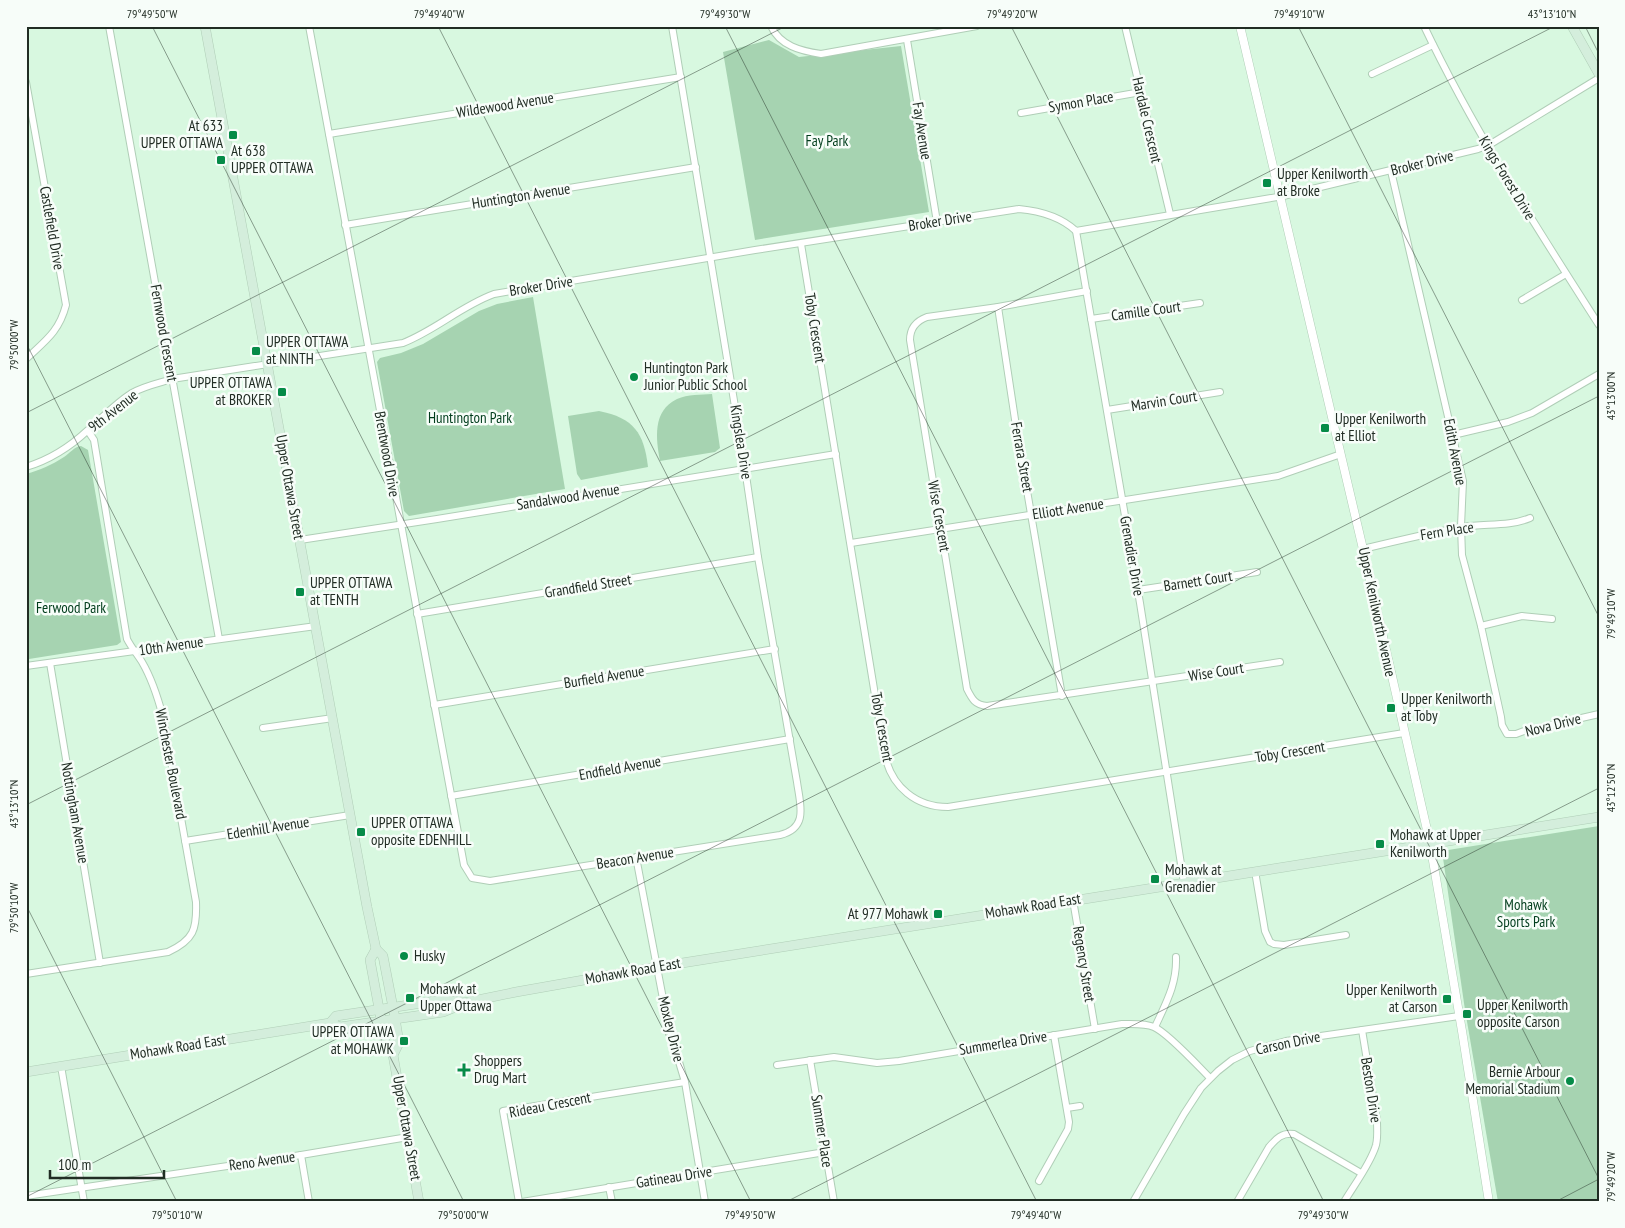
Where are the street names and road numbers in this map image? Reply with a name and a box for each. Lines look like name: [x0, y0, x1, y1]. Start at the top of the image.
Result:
street label: Hardale Crescent: [1128, 75, 1167, 165]
street label: Symon Place: [1047, 86, 1115, 117]
street label: Wildewood Avenue: [455, 87, 555, 122]
street label: Fay Avenue: [909, 101, 936, 161]
street label: Kings Forest Drive: [1475, 132, 1540, 223]
street label: Broker Drive: [1388, 146, 1455, 179]
street label: Huntington Avenue: [470, 178, 571, 213]
street label: Castlefield Drive: [36, 185, 69, 271]
street label: Broker Drive: [907, 206, 973, 235]
street label: Broker Drive: [508, 271, 574, 300]
street label: Fernwood Crescent: [147, 283, 182, 383]
street label: Toby Crescent: [801, 292, 830, 364]
street label: Camille Court: [1110, 296, 1182, 325]
street label: 9th Avenue: [84, 385, 141, 436]
street label: Marvin Court: [1130, 386, 1198, 415]
street label: Kingslea Drive: [726, 403, 757, 480]
street label: Brentwood Drive: [371, 410, 404, 498]
street label: Edith Avenue: [1440, 417, 1471, 487]
street label: Ferrara Street: [1007, 420, 1038, 494]
street label: Upper Ottawa Street: [272, 433, 309, 541]
street label: Sandalwood Avenue: [515, 479, 621, 514]
street label: Wise Crescent: [924, 479, 955, 553]
street label: Elliott Avenue: [1031, 493, 1105, 524]
street label: Grenadier Drive: [1116, 514, 1149, 597]
street label: Fern Place: [1419, 517, 1475, 544]
street label: Upper Kenilworth Avenue: [1354, 545, 1400, 678]
street label: Barnett Court: [1162, 566, 1234, 595]
street label: Grandfield Street: [543, 569, 633, 602]
street label: 10th Avenue: [137, 632, 204, 659]
street label: Wise Court: [1187, 658, 1245, 685]
street label: Burfield Avenue: [562, 661, 645, 692]
street label: Toby Crescent: [867, 691, 898, 763]
street label: Winchester Boulevard: [151, 707, 192, 821]
street label: Nova Drive: [1523, 708, 1583, 741]
street label: Toby Crescent: [1254, 737, 1326, 766]
street label: Endfield Avenue: [577, 751, 662, 784]
street label: Nottingham Avenue: [57, 761, 94, 865]
street label: Edenhill Avenue: [225, 812, 311, 843]
street label: Beacon Avenue: [595, 842, 675, 873]
street label: Mohawk Road East: [984, 889, 1082, 922]
street label: Regency Street: [1069, 925, 1100, 1003]
street label: Mohawk Road East: [584, 953, 682, 988]
street label: Moxley Drive: [654, 994, 689, 1064]
street label: Summerlea Drive: [958, 1026, 1048, 1059]
street label: Carson Drive: [1254, 1026, 1322, 1059]
street label: Mohawk Road East: [129, 1030, 227, 1063]
street label: Beston Drive: [1357, 1056, 1386, 1124]
street label: Upper Ottawa Street: [389, 1074, 426, 1182]
street label: Rideau Crescent: [507, 1087, 592, 1122]
street label: Summer Place: [807, 1093, 838, 1169]
street label: Reno Avenue: [228, 1146, 296, 1175]
street label: Gatineau Drive: [635, 1161, 713, 1192]

